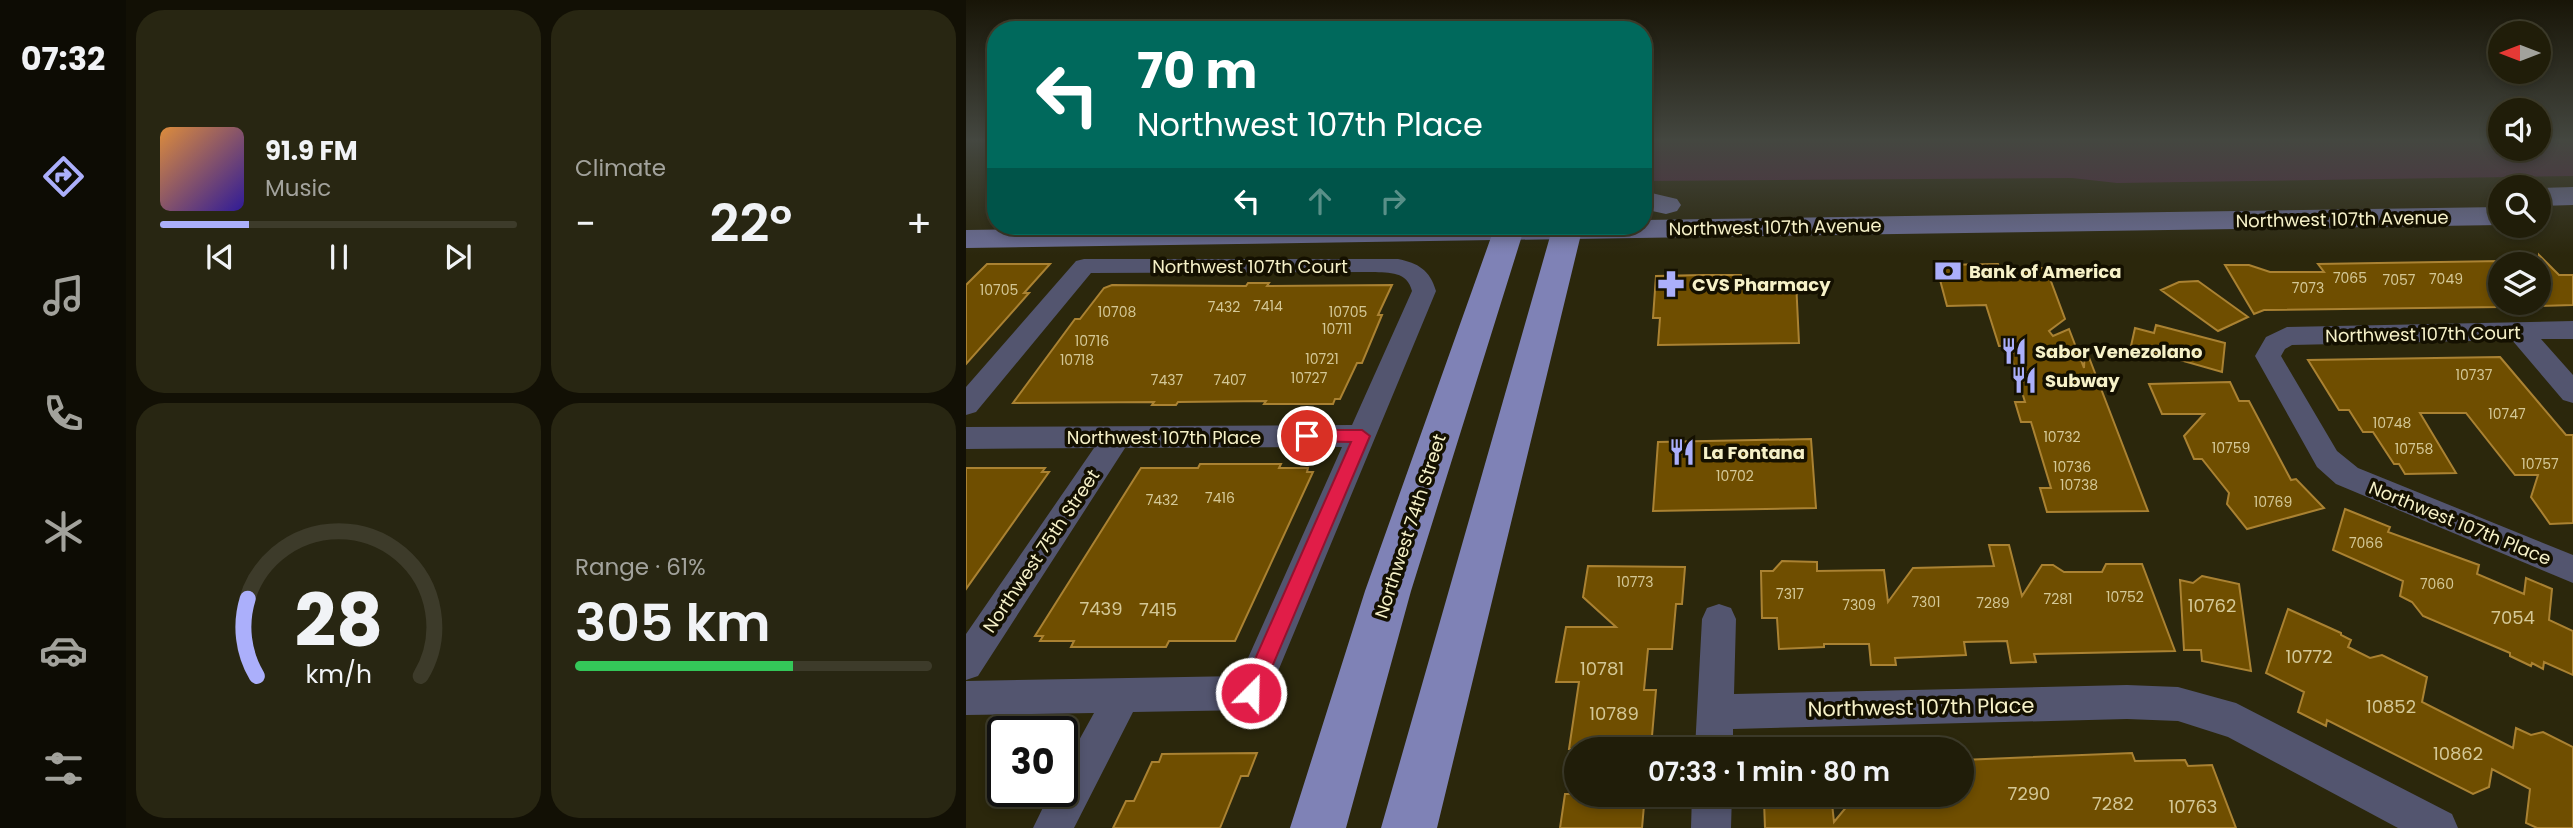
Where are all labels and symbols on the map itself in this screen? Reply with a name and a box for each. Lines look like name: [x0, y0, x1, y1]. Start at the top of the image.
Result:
north arrow: [2488, 21, 2552, 84]
street label: Northwest 107th Avenue: [2235, 205, 2449, 233]
street label: Northwest 107th Avenue: [1668, 213, 1882, 241]
street label: Northwest 107th Court: [1152, 254, 1348, 279]
bank icon: Bank of America: [1933, 256, 1963, 286]
place label: Bank of America: [1969, 259, 2121, 284]
house number: 7065: [2333, 268, 2367, 288]
pharmacy icon: CVS Pharmacy: [1656, 269, 1686, 299]
house number: 7049: [2429, 269, 2463, 289]
house number: 7057: [2383, 270, 2416, 290]
place label: CVS Pharmacy: [1692, 272, 1831, 297]
house number: 7073: [2292, 278, 2324, 298]
house number: 10705: [980, 280, 1018, 300]
house number: 7414: [1253, 296, 1283, 316]
house number: 7432: [1208, 297, 1240, 317]
house number: 10708: [1098, 302, 1136, 322]
house number: 10705: [1329, 302, 1367, 322]
house number: 10711: [1322, 319, 1352, 339]
street label: Northwest 107th Court: [2325, 320, 2521, 348]
house number: 10716: [1075, 331, 1109, 351]
restaurant icon: Sabor Venezolano: [1999, 336, 2029, 366]
place label: Sabor Venezolano: [2035, 339, 2202, 364]
house number: 10721: [1305, 349, 1339, 369]
house number: 10718: [1060, 350, 1094, 370]
restaurant icon: Subway: [2009, 365, 2039, 395]
house number: 10737: [2456, 365, 2493, 385]
house number: 10727: [1291, 368, 1328, 388]
place label: Subway: [2045, 368, 2120, 393]
house number: 7437: [1151, 370, 1184, 390]
house number: 7407: [1214, 370, 1247, 390]
house number: 10747: [2488, 404, 2526, 424]
pin: [1277, 406, 1337, 466]
house number: 10748: [2373, 413, 2411, 433]
street label: Northwest 107th Place: [1067, 425, 1261, 450]
house number: 10732: [2043, 427, 2081, 447]
street label: Northwest 74th Street: [1368, 431, 1452, 621]
restaurant icon: La Fontana: [1667, 437, 1697, 467]
house number: 10759: [2212, 438, 2250, 458]
house number: 10758: [2395, 439, 2433, 459]
place label: La Fontana: [1703, 440, 1805, 465]
house number: 10757: [2521, 454, 2559, 474]
house number: 10736: [2053, 457, 2091, 477]
street label: Northwest 75th Street: [977, 464, 1105, 638]
house number: 10702: [1716, 466, 1754, 486]
house number: 10738: [2060, 475, 2098, 495]
street label: Northwest 107th Place: [2365, 475, 2555, 571]
house number: 7416: [1205, 488, 1235, 508]
house number: 7432: [1146, 490, 1178, 510]
house number: 10769: [2254, 492, 2292, 512]
house number: 7066: [2349, 533, 2383, 553]
house number: 10773: [1617, 572, 1653, 592]
house number: 7060: [2420, 574, 2454, 594]
house number: 7317: [1776, 584, 1804, 604]
house number: 10752: [2106, 587, 2144, 607]
house number: 7281: [2043, 589, 2073, 609]
house number: 7301: [1911, 592, 1941, 612]
house number: 7289: [1976, 593, 2010, 613]
house number: 10762: [2188, 593, 2236, 618]
house number: 7309: [1842, 595, 1876, 615]
house number: 7439: [1079, 596, 1123, 621]
house number: 7415: [1139, 597, 1177, 622]
house number: 7054: [2491, 605, 2535, 630]
house number: 10772: [2285, 644, 2333, 669]
position arrow: [1214, 656, 1288, 730]
house number: 10781: [1580, 656, 1624, 681]
street label: Northwest 107th Place: [1807, 691, 2035, 723]
house number: 10852: [2366, 694, 2416, 719]
house number: 10789: [1589, 701, 1639, 726]
speed limit sign: 30: [987, 716, 1078, 807]
house number: 10862: [2433, 741, 2483, 766]
house number: 7290: [2008, 781, 2050, 806]
house number: 7282: [2092, 791, 2134, 816]
house number: 10763: [2169, 794, 2217, 819]

